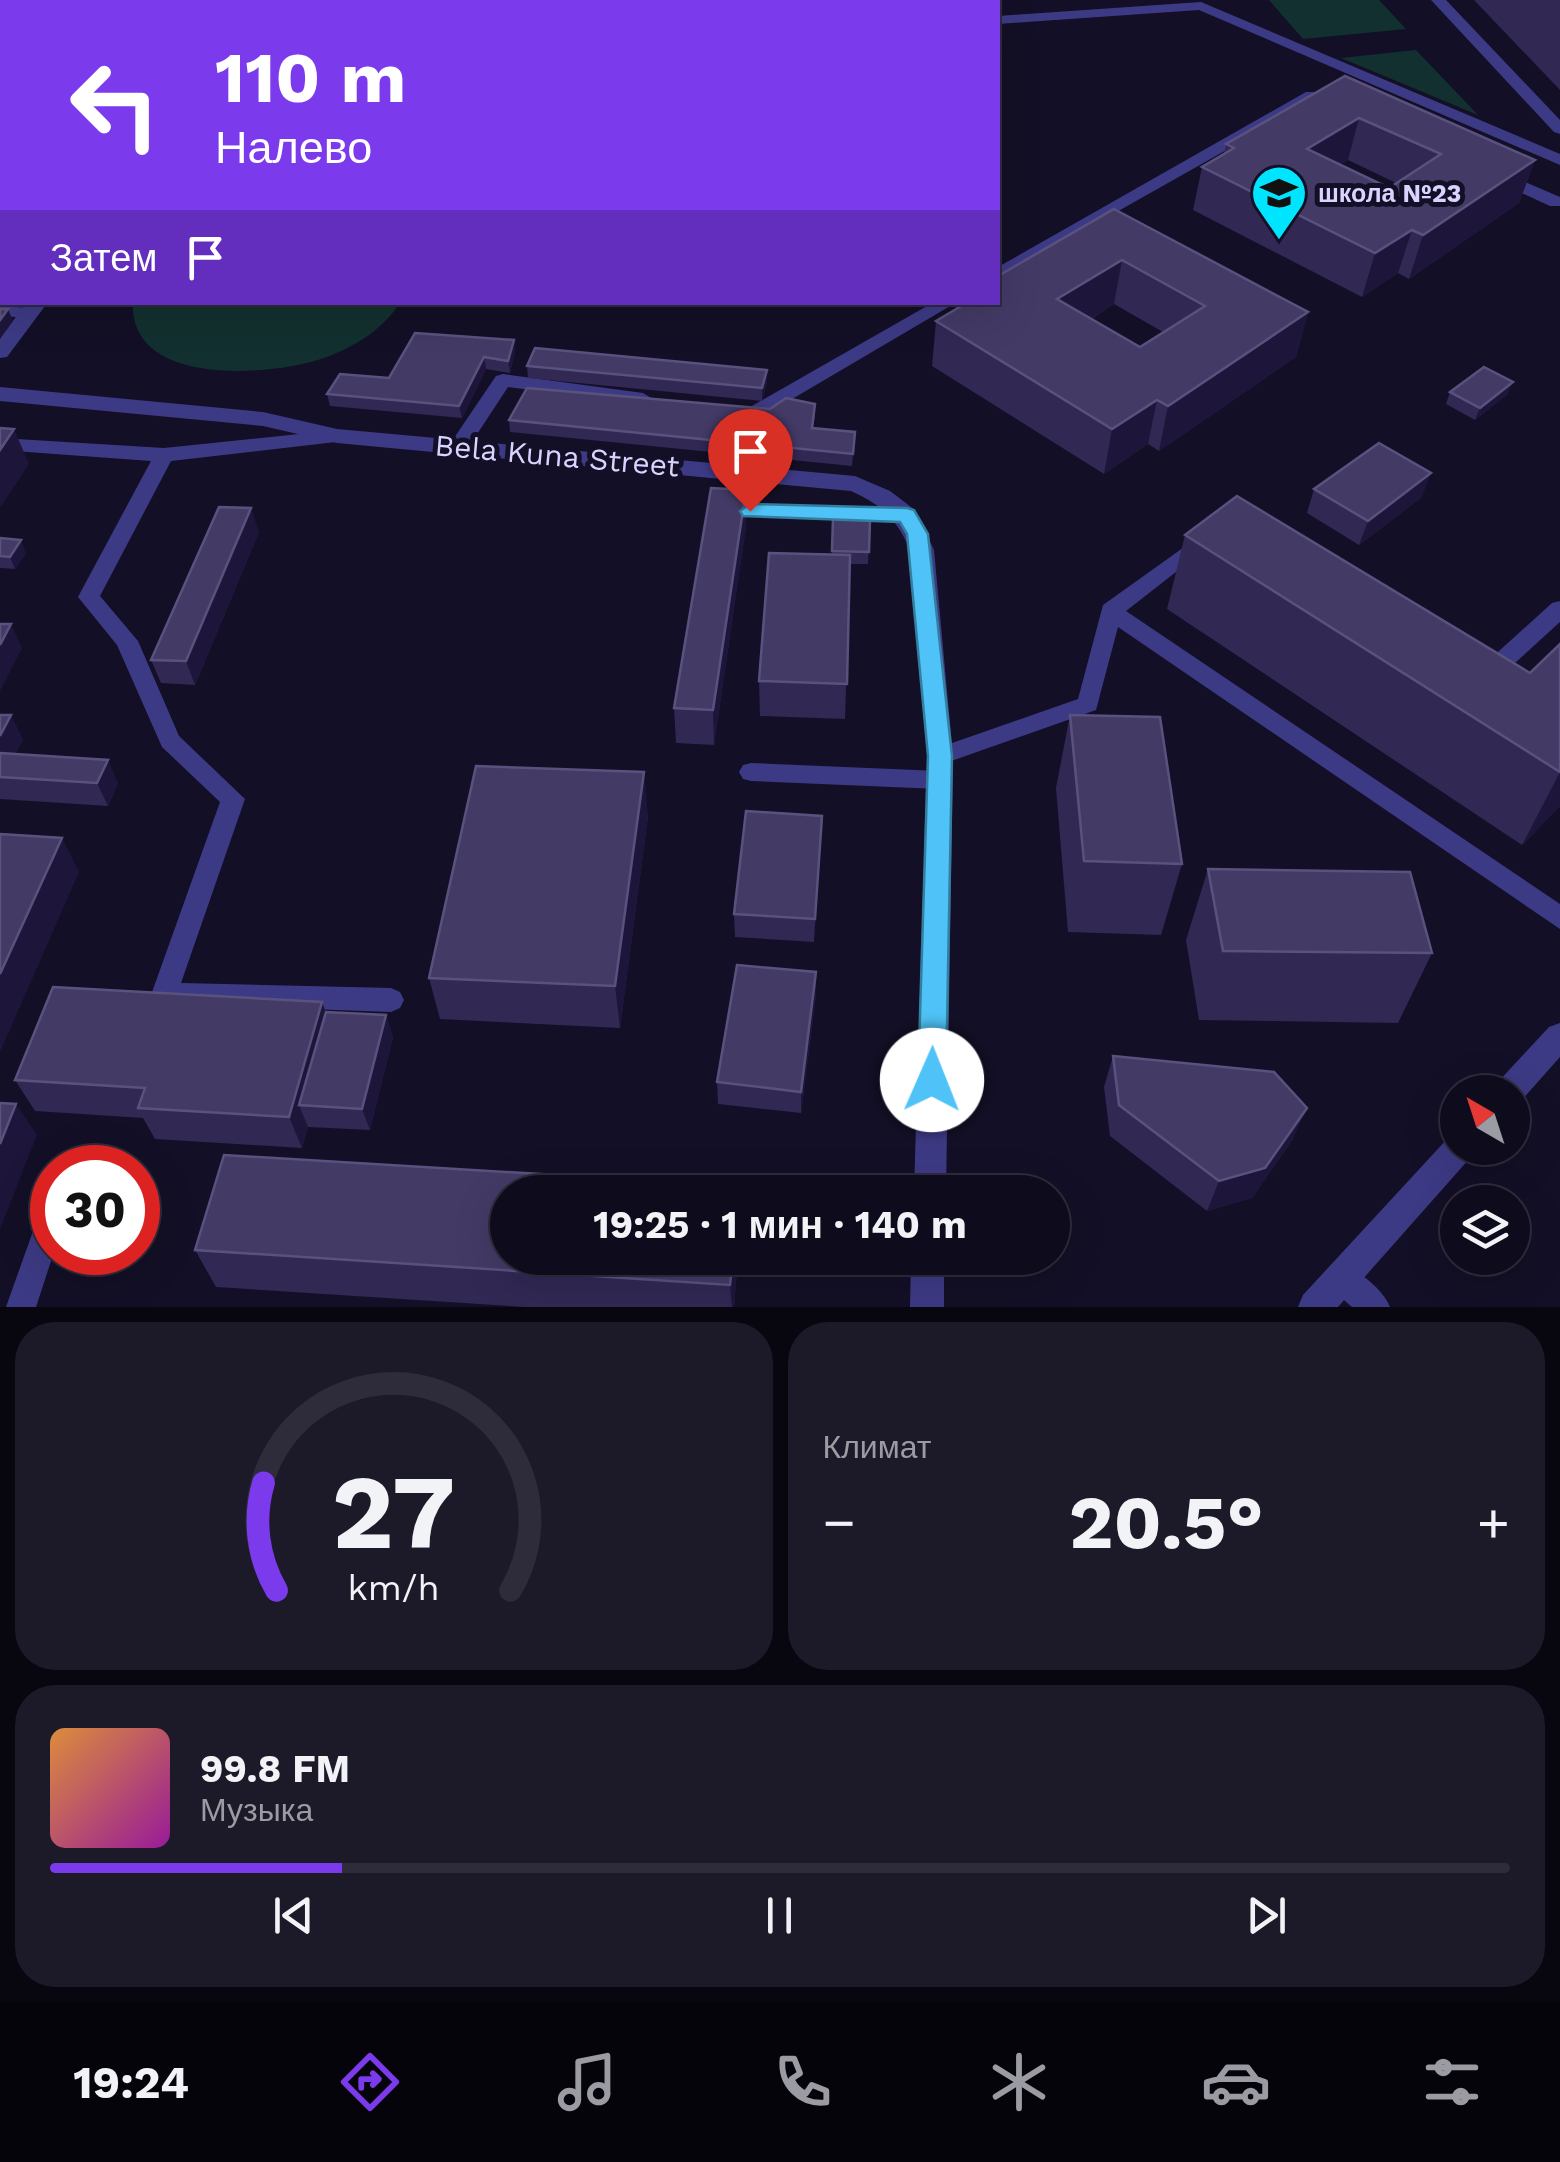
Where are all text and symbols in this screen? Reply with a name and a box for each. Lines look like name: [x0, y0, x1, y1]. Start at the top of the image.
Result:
text: 110 m: [215, 37, 406, 119]
icon: left: [50, 40, 180, 170]
text: Налево: [215, 121, 372, 174]
school or university icon: школа №23: [1249, 163, 1309, 242]
place label: школа №23: [1318, 179, 1461, 208]
icon: arrive: [178, 230, 233, 285]
text: Затем: [50, 236, 158, 280]
pin: [708, 409, 793, 512]
icon: arrive: [723, 424, 778, 479]
street label: Bela Kuna Street: [433, 427, 681, 484]
position arrow: [880, 1028, 984, 1132]
north arrow: [1440, 1075, 1530, 1165]
map controls: [1440, 1075, 1530, 1275]
speed limit sign: 30: [30, 1145, 160, 1275]
button: layers: [1440, 1185, 1530, 1275]
text: 19:25 · 1 мин · 140 m: [593, 1203, 967, 1247]
text: Климат: [823, 1428, 931, 1466]
text: 27: [332, 1451, 455, 1573]
text: 20.5°: [1069, 1478, 1264, 1566]
text: −: [823, 1490, 856, 1554]
text: +: [1477, 1490, 1510, 1554]
text: km/h: [348, 1567, 440, 1609]
text: 99.8 FM: [200, 1747, 350, 1791]
text: Музыка: [200, 1791, 313, 1829]
icon: previous: [266, 1888, 321, 1943]
icon: pause: [752, 1888, 807, 1943]
icon: next: [1239, 1888, 1294, 1943]
icon: directions: [335, 2047, 405, 2117]
icon: music: [552, 2047, 622, 2117]
icon: phone: [768, 2047, 838, 2117]
icon: climate: [984, 2047, 1054, 2117]
icon: car: [1201, 2047, 1271, 2117]
icon: filters: [1417, 2047, 1487, 2117]
text: 19:24: [73, 2056, 189, 2109]

